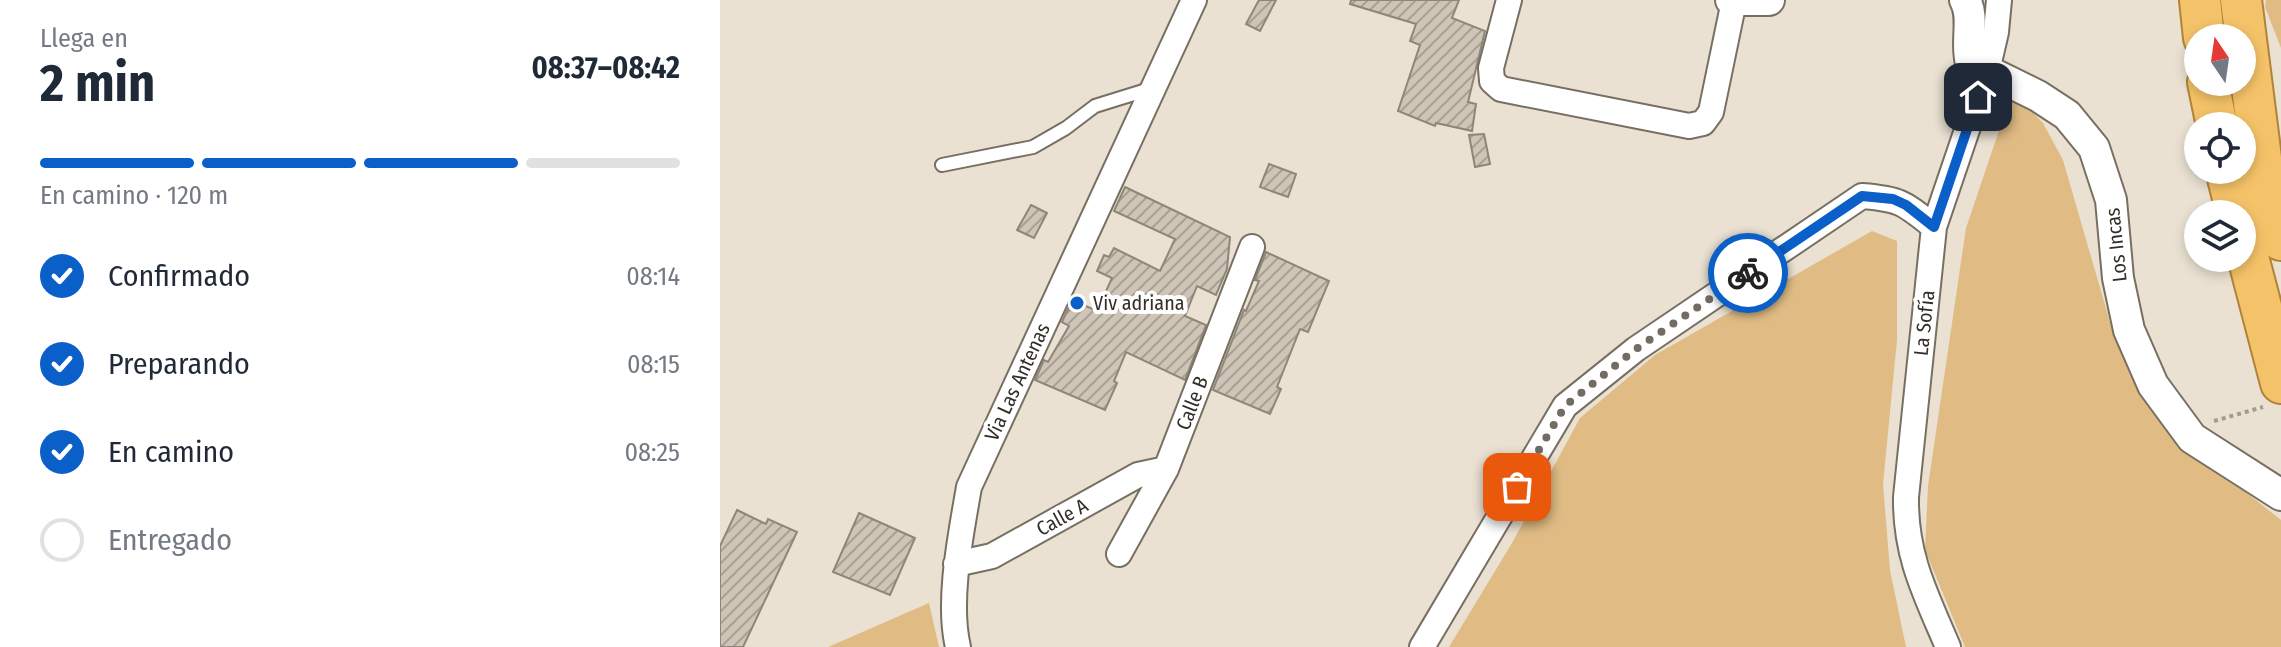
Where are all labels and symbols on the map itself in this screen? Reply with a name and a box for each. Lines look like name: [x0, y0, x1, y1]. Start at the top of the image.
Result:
north arrow: [2184, 24, 2256, 96]
pin: [1944, 63, 2012, 131]
street label: Los Incas: [2100, 207, 2132, 283]
courier: [1708, 233, 1788, 313]
street label: La Sofía: [1909, 289, 1939, 357]
place label: Viv adriana: [1093, 291, 1185, 315]
marker: Viv adriana: [1068, 294, 1086, 312]
street label: Via Las Antenas: [979, 319, 1055, 445]
street label: Calle B: [1171, 373, 1213, 433]
pin: [1483, 453, 1551, 521]
street label: Calle A: [1032, 493, 1092, 541]

